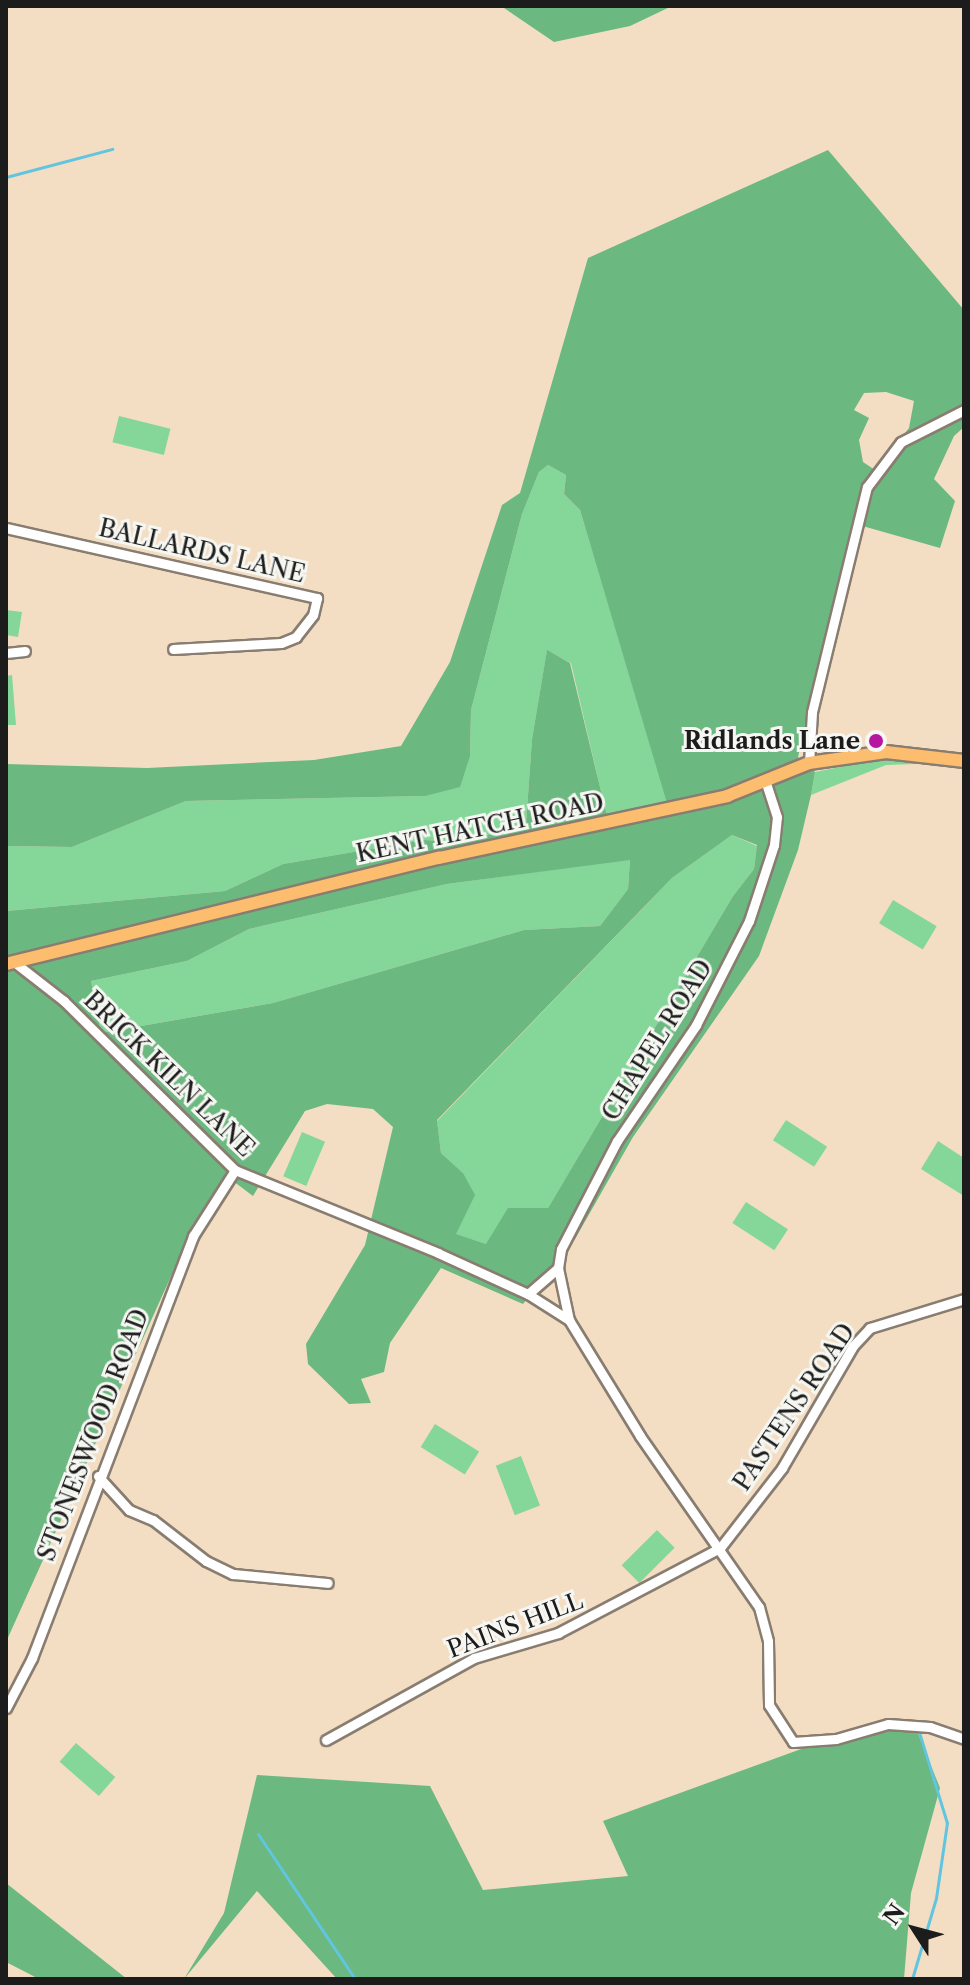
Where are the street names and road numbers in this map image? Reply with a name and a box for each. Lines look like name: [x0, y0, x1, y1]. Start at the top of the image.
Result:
street label: BALLARDS LANE: [96, 513, 308, 589]
street label: KENT HATCH ROAD: [353, 788, 607, 868]
street label: CHAPEL ROAD: [596, 954, 718, 1126]
street label: BRICK KILN LANE: [78, 985, 260, 1163]
street label: STONESWOOD ROAD: [32, 1305, 154, 1565]
street label: PASTENS ROAD: [727, 1318, 861, 1496]
street label: PAINS HILL: [443, 1586, 587, 1664]

